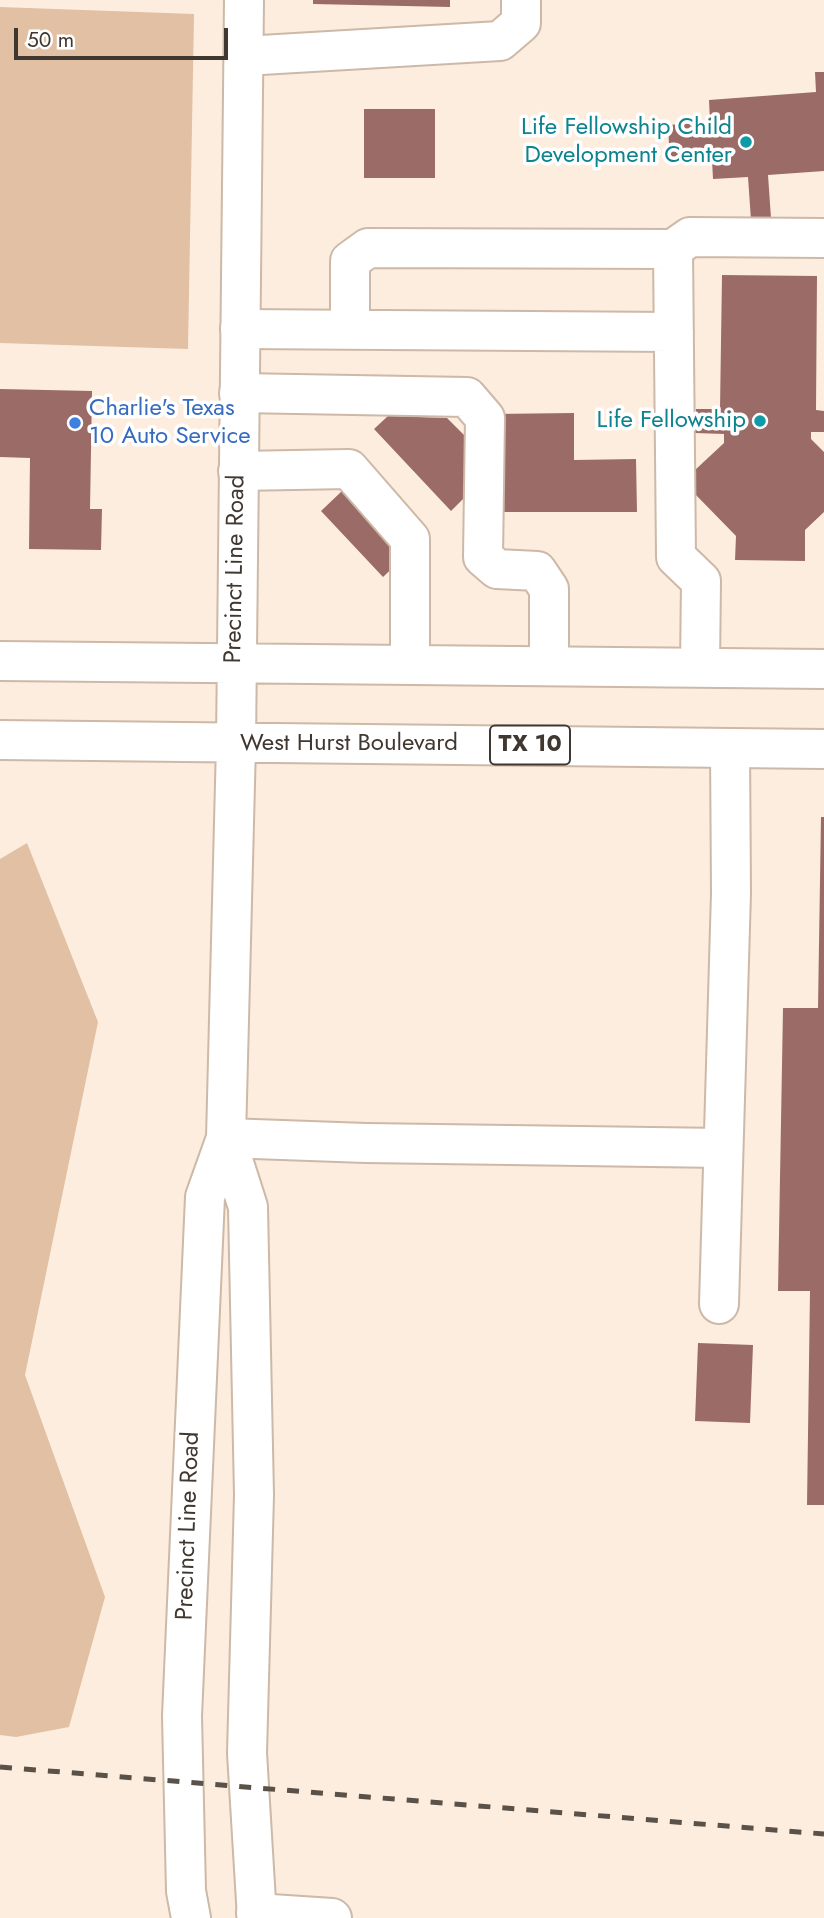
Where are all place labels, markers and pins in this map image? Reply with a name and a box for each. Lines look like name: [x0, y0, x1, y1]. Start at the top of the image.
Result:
place label: Life Fellowship Child Development Center: [521, 114, 732, 170]
marker: Life Fellowship Child Development Center: [738, 134, 754, 150]
place label: Charlie's Texas 10 Auto Service: [89, 395, 251, 451]
place label: Life Fellowship: [597, 407, 746, 435]
marker: Life Fellowship: [752, 413, 768, 429]
marker: Charlie's Texas 10 Auto Service: [67, 415, 83, 431]

